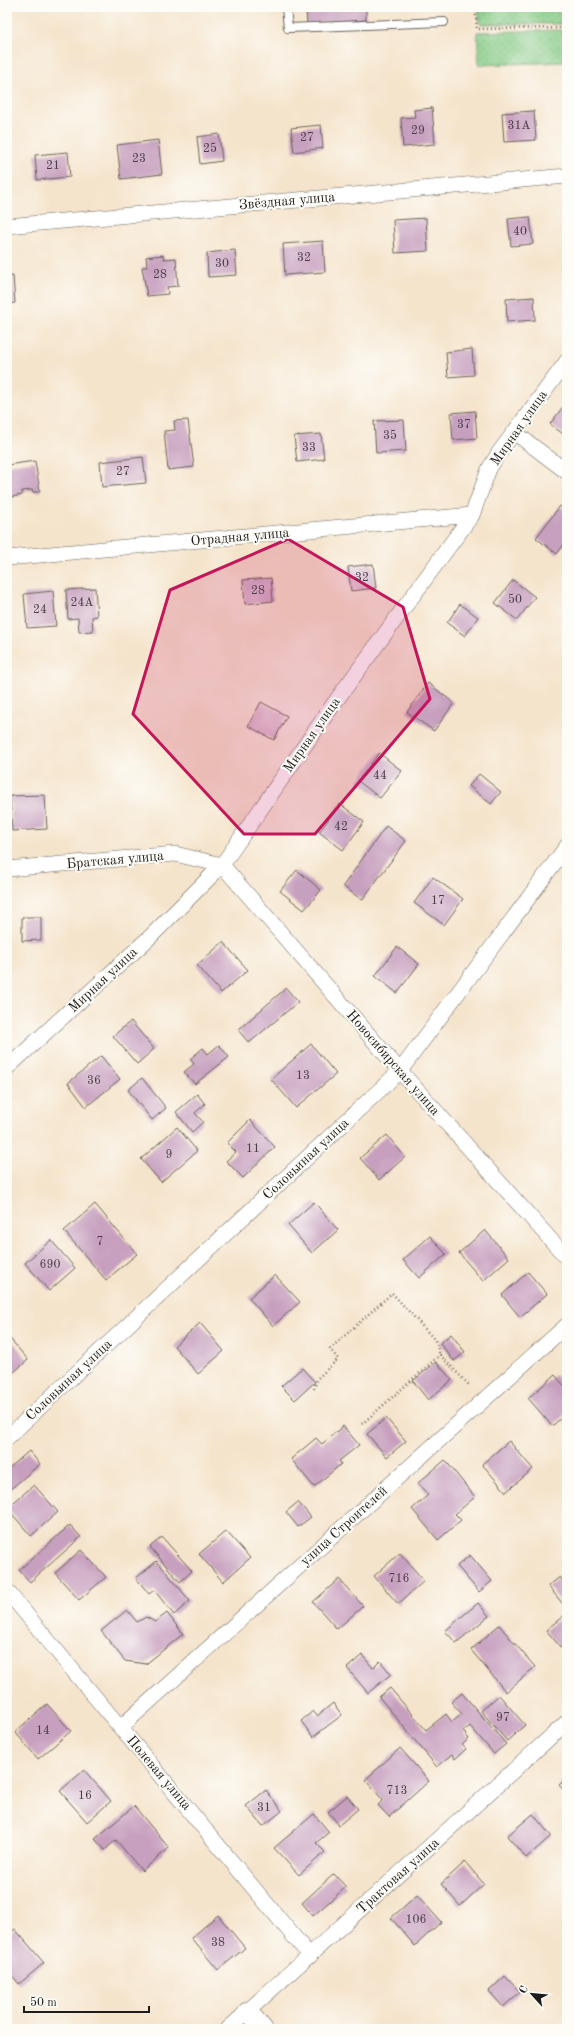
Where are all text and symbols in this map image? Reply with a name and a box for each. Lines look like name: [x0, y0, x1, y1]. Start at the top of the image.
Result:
house number: 31А: [507, 120, 531, 132]
house number: 29: [411, 125, 425, 137]
house number: 27: [300, 132, 314, 144]
house number: 25: [203, 142, 217, 155]
house number: 23: [132, 153, 146, 165]
house number: 21: [46, 160, 60, 172]
street label: Звёздная улица: [238, 190, 336, 212]
house number: 40: [513, 226, 527, 238]
house number: 32: [297, 252, 311, 264]
house number: 30: [215, 258, 229, 270]
house number: 28: [153, 269, 167, 281]
street label: Мирная улица: [488, 388, 550, 468]
house number: 37: [457, 419, 471, 431]
house number: 35: [383, 429, 397, 442]
house number: 33: [302, 442, 316, 454]
house number: 27: [116, 466, 130, 478]
street label: Отрадная улица: [190, 526, 290, 548]
house number: 32: [355, 572, 369, 584]
house number: 28: [251, 585, 265, 597]
house number: 50: [508, 593, 522, 606]
house number: 24А: [70, 597, 94, 609]
house number: 24: [33, 604, 47, 616]
street label: Мирная улица: [281, 695, 343, 775]
house number: 44: [373, 770, 387, 782]
house number: 42: [334, 821, 348, 833]
street label: Братская улица: [66, 849, 164, 871]
house number: 17: [431, 895, 445, 907]
street label: Мирная улица: [66, 945, 140, 1015]
street label: Новосибирская улица: [344, 1008, 442, 1118]
house number: 13: [296, 1070, 310, 1082]
house number: 36: [87, 1075, 101, 1087]
street label: Соловьиная улица: [260, 1116, 352, 1202]
house number: 11: [246, 1143, 260, 1155]
house number: 9: [166, 1149, 172, 1161]
house number: 7: [97, 1236, 103, 1248]
house number: 690: [40, 1259, 60, 1271]
street label: Соловьиная улица: [23, 1337, 115, 1423]
street label: улица Строителей: [298, 1483, 390, 1569]
house number: 716: [389, 1573, 409, 1585]
house number: 97: [496, 1712, 510, 1724]
house number: 14: [36, 1725, 50, 1737]
street label: Полевая улица: [124, 1733, 194, 1813]
house number: 713: [387, 1785, 407, 1797]
house number: 16: [78, 1790, 92, 1802]
house number: 31: [257, 1802, 271, 1814]
street label: Трактовая улица: [354, 1835, 442, 1916]
house number: 106: [406, 1914, 426, 1926]
house number: 38: [211, 1937, 225, 1949]
north arrow: [512, 1974, 552, 2014]
text: С: [518, 1984, 531, 1996]
scale bar: [24, 1988, 149, 2014]
text: 50 m: [30, 1996, 57, 2009]

